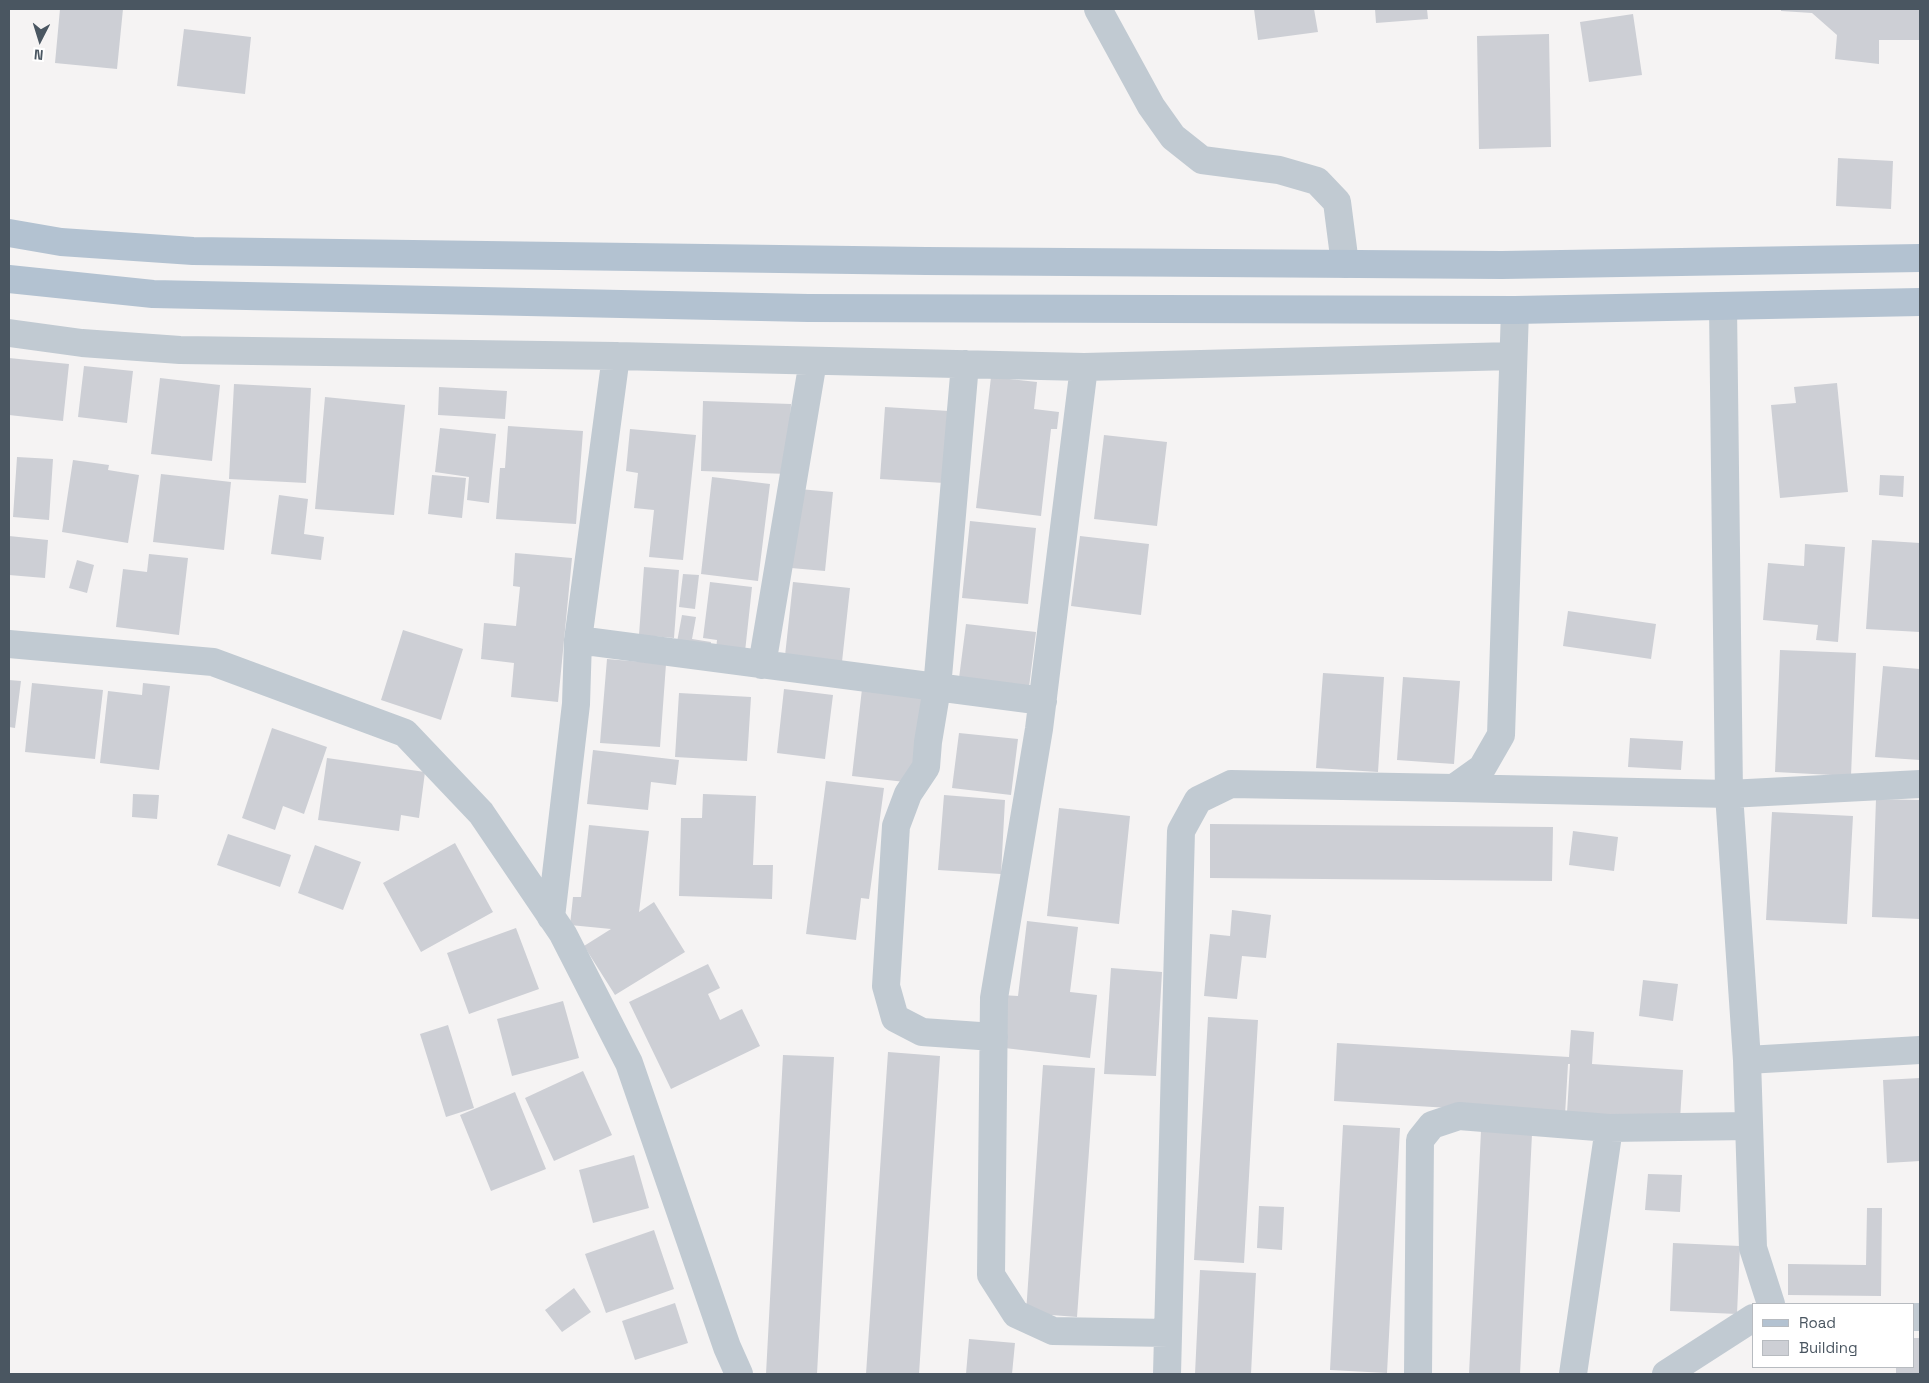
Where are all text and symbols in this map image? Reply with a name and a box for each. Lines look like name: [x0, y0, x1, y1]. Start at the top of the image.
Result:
north arrow: [15, 15, 65, 65]
text: N: [33, 46, 44, 64]
legend: [1752, 1303, 1914, 1368]
text: Road: [1799, 1313, 1836, 1332]
text: Building: [1799, 1338, 1858, 1357]

